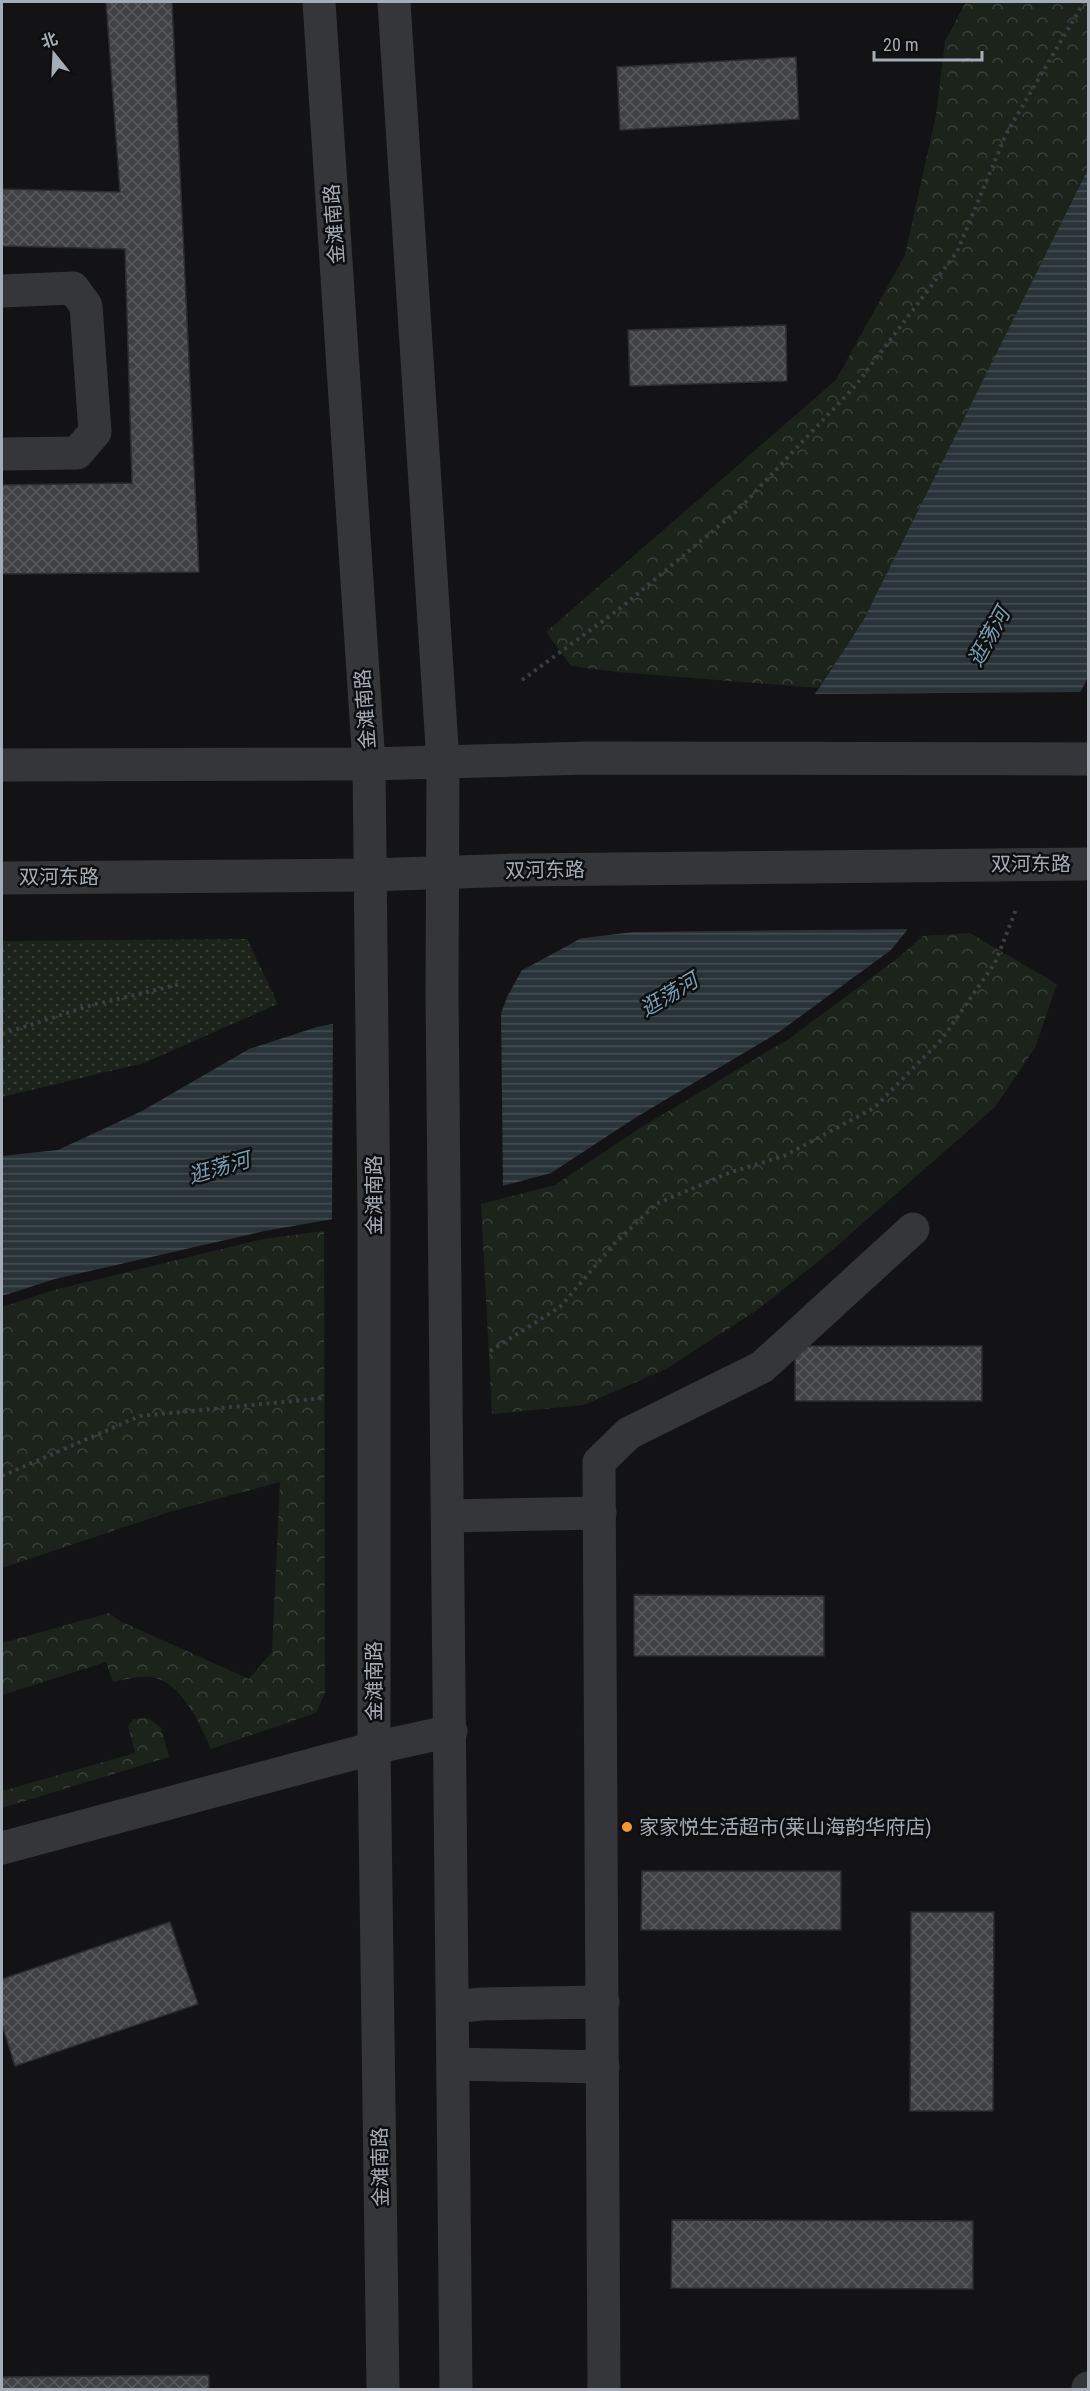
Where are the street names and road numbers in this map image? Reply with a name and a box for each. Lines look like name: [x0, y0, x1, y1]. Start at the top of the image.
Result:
street label: 金滩南路: [319, 183, 349, 265]
street label: 金滩南路: [350, 668, 380, 750]
street label: 双河东路: [991, 852, 1071, 876]
street label: 双河东路: [505, 857, 585, 883]
street label: 双河东路: [19, 865, 99, 889]
street label: 金滩南路: [362, 1155, 386, 1235]
street label: 金滩南路: [362, 1641, 386, 1721]
street label: 金滩南路: [367, 2127, 393, 2207]

